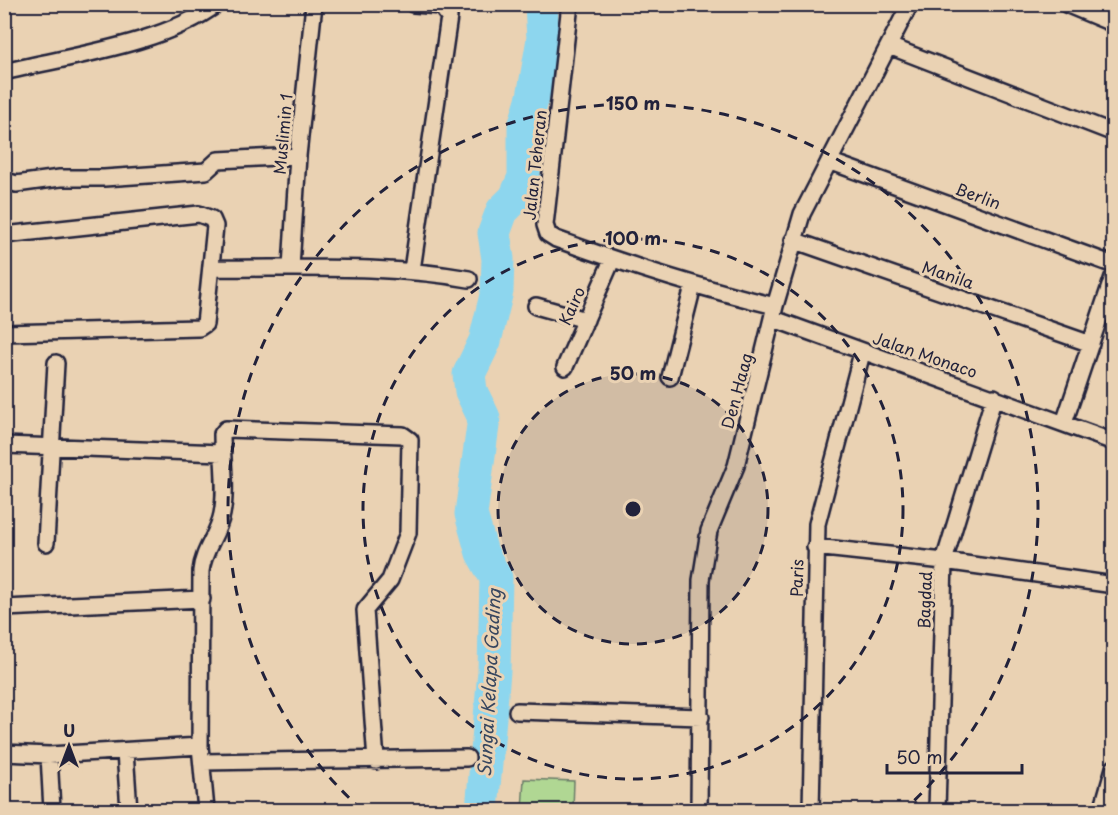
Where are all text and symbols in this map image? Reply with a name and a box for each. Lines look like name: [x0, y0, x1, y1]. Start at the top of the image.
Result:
text: 150 m: [606, 89, 660, 116]
street label: Muslimin 1: [267, 92, 297, 175]
street label: Jalan Teheran: [516, 109, 552, 221]
street label: Berlin: [952, 176, 1004, 214]
text: 100 m: [605, 224, 661, 251]
street label: Manila: [919, 254, 978, 294]
street label: Kairo: [552, 282, 590, 329]
street label: Jalan Monaco: [870, 325, 981, 383]
street label: Den Haag: [714, 350, 758, 431]
text: 50 m: [610, 359, 656, 386]
centre of rings: [623, 499, 643, 519]
street label: Paris: [784, 559, 808, 597]
street label: Bagdad: [911, 570, 937, 629]
water label: Sungai Kelapa Gading: [470, 587, 507, 778]
north arrow: [39, 716, 99, 776]
text: U: [63, 718, 75, 742]
scale bar: [887, 737, 1022, 775]
text: 50 m: [896, 743, 943, 770]

